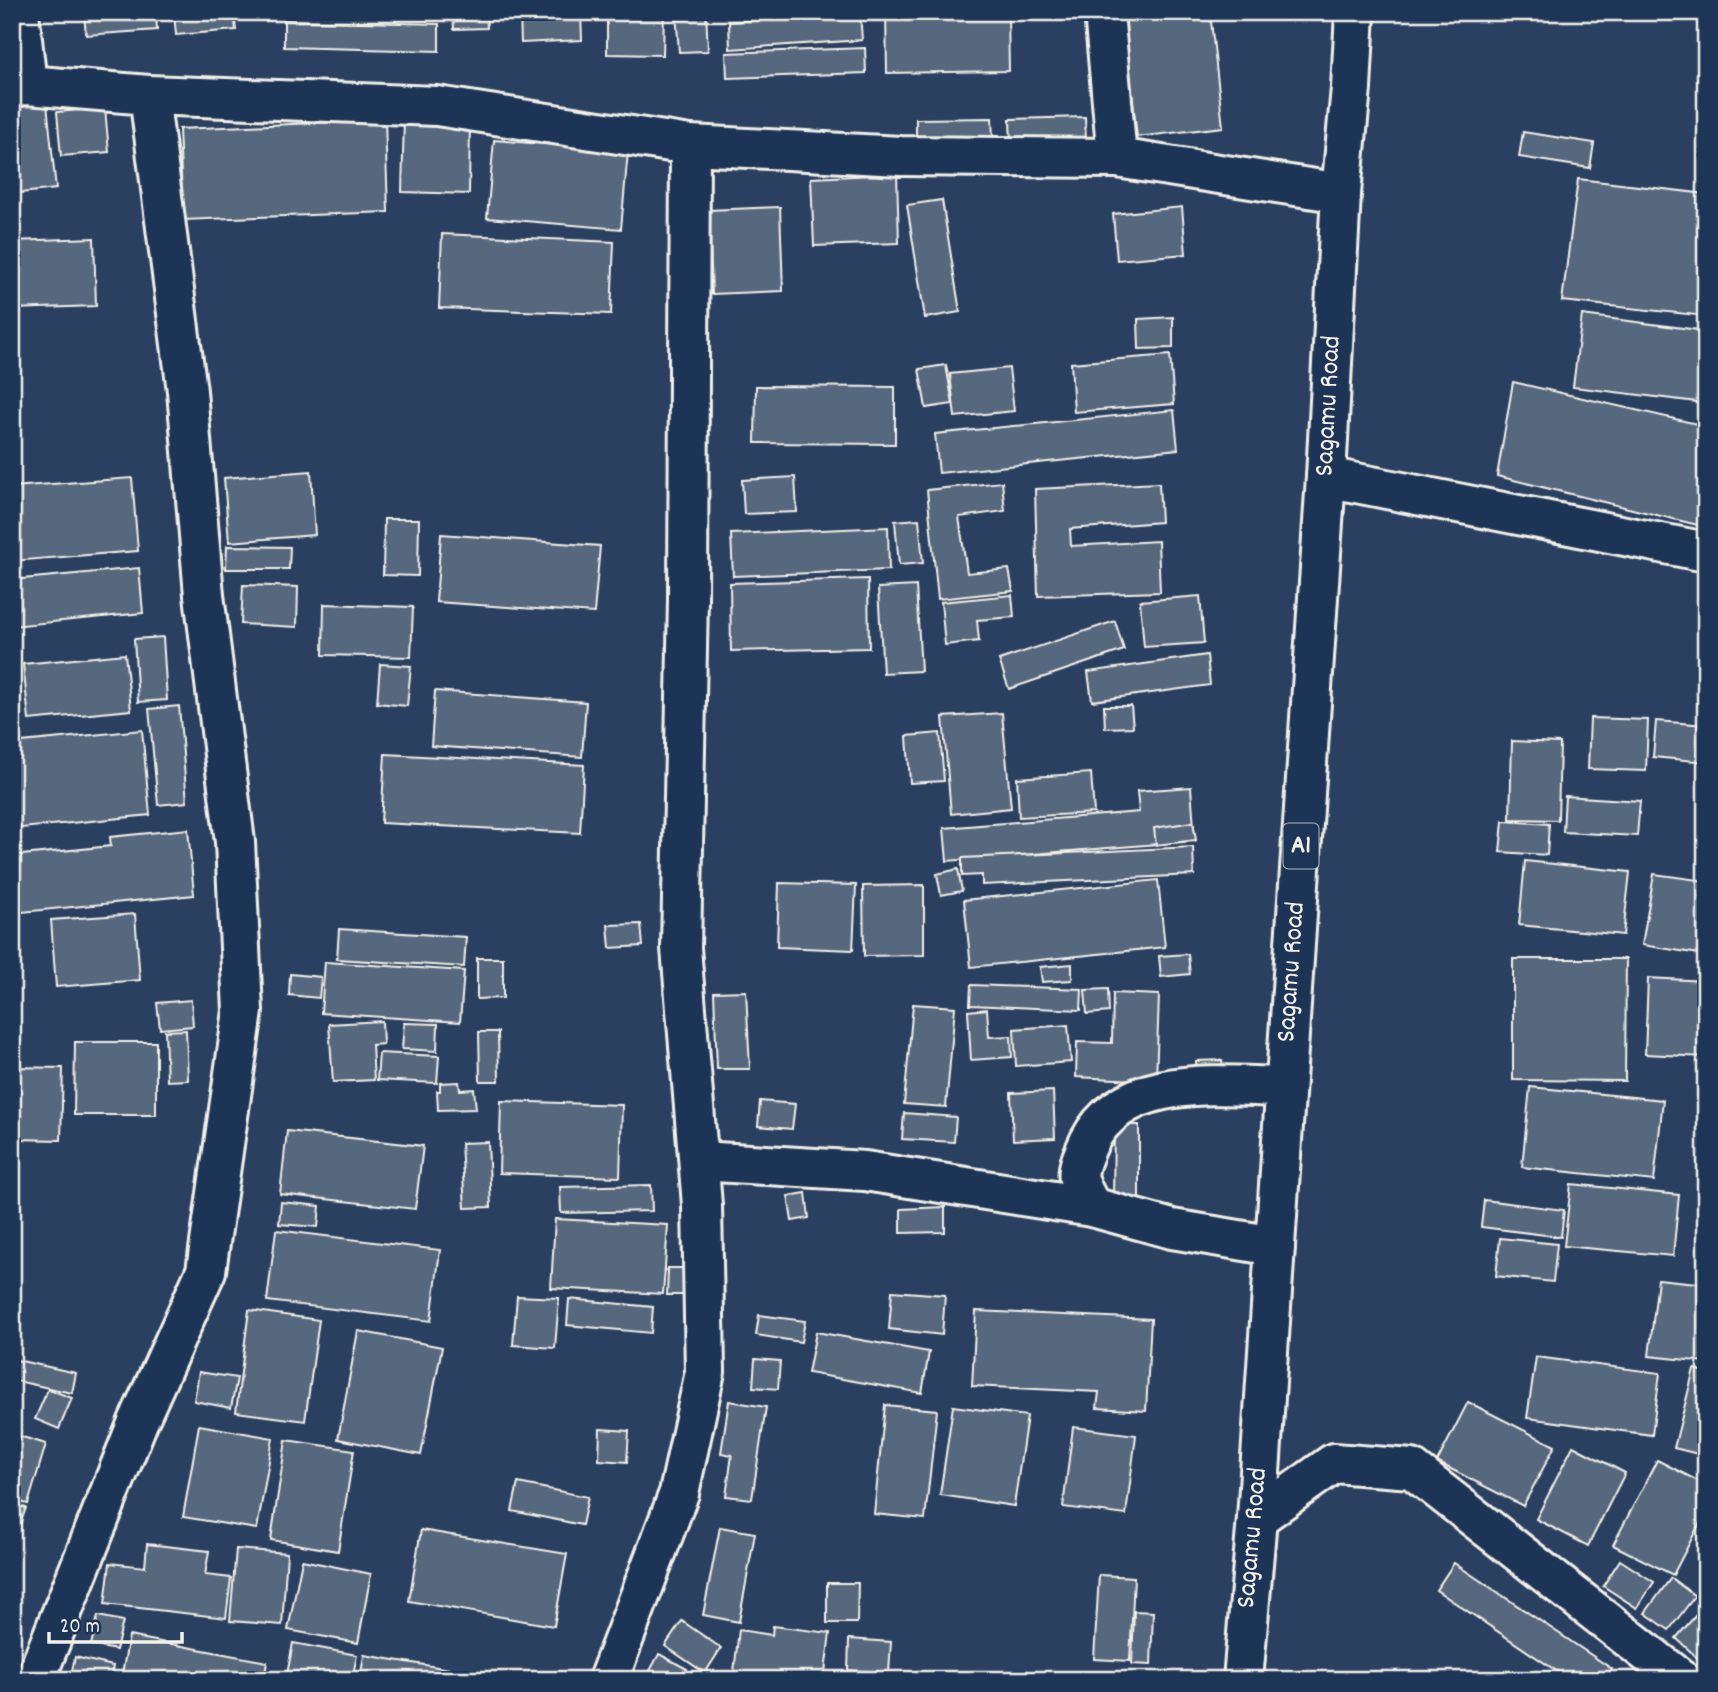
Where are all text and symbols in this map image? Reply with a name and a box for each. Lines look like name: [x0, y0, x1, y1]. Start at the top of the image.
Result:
street label: Sagamu Road: [1306, 335, 1354, 477]
road number: A1: [1284, 824, 1318, 868]
street label: Sagamu Road: [1268, 900, 1318, 1044]
street label: Sagamu Road: [1228, 1466, 1280, 1610]
scale bar: [49, 1601, 182, 1645]
text: 20 m: [60, 1613, 100, 1643]

